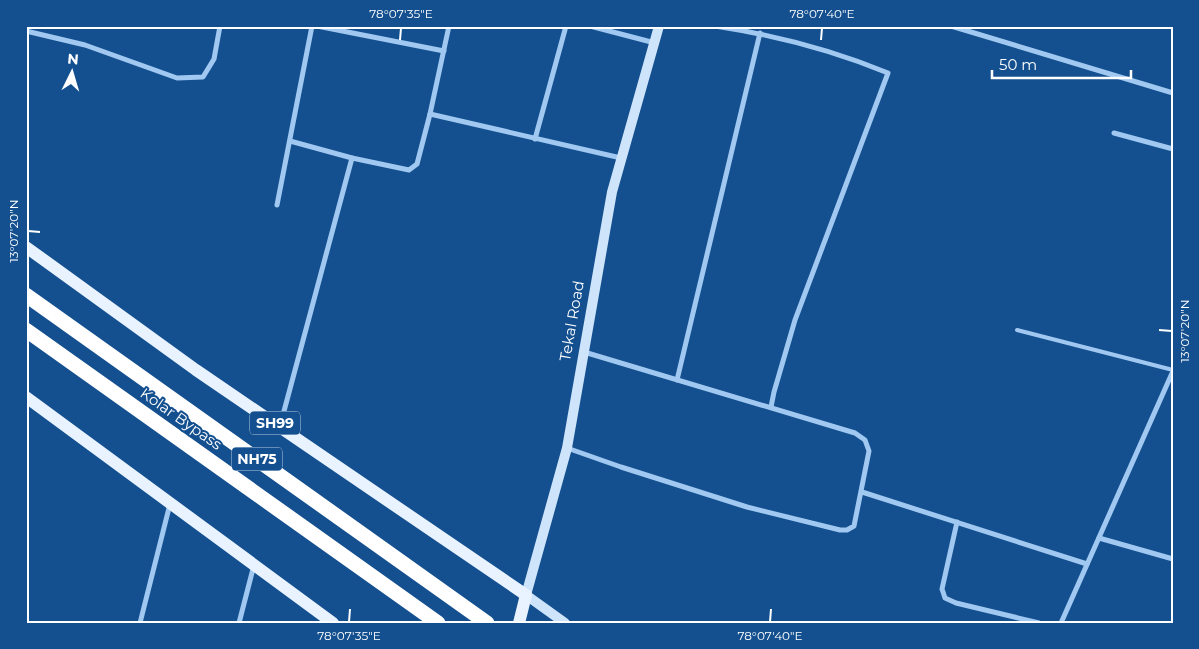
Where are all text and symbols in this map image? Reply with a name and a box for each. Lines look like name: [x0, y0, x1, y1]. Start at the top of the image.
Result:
text: 78°07'35"E: [369, 6, 433, 21]
text: 78°07'40"E: [789, 6, 855, 21]
north arrow: [48, 48, 98, 98]
scale bar: [992, 48, 1130, 80]
text: N: [67, 50, 80, 69]
text: 50 m: [999, 55, 1037, 74]
text: 13°07'20"N: [6, 199, 21, 263]
street label: Tekal Road: [555, 279, 588, 363]
text: 13°07'20"N: [1177, 299, 1192, 363]
street label: Kolar Bypass: [137, 383, 226, 454]
road number: SH99: [250, 412, 300, 434]
road number: NH75: [232, 448, 282, 470]
text: 78°07'35"E: [317, 628, 381, 643]
text: 78°07'40"E: [737, 628, 803, 643]

